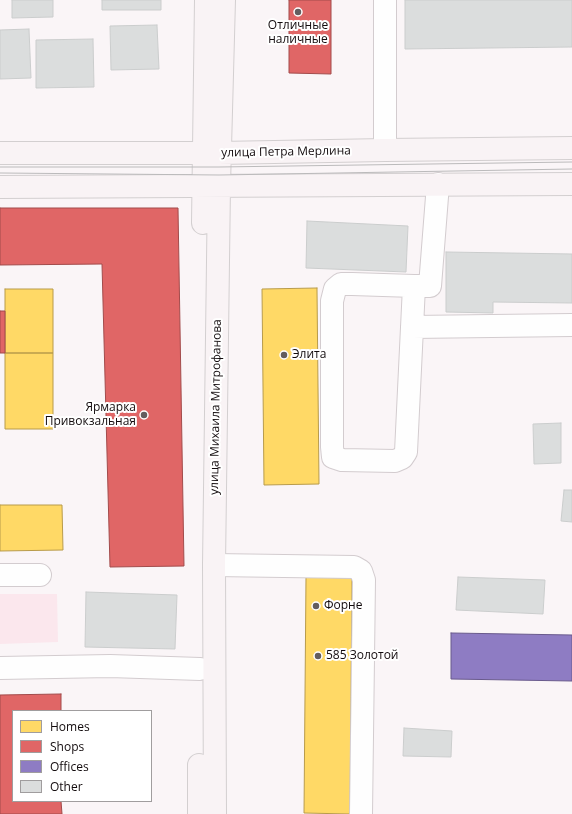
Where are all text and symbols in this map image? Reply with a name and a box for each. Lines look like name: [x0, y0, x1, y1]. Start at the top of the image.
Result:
marker: Отличные наличные: [293, 7, 303, 17]
place label: Отличные наличные: [268, 19, 328, 47]
street label: улица Петра Мерлина: [221, 144, 351, 160]
street label: улица Михаила Митрофанова: [207, 319, 225, 495]
place label: Элита: [292, 348, 326, 362]
marker: Элита: [279, 350, 289, 360]
place label: Ярмарка Привокзальная: [45, 401, 136, 429]
marker: Ярмарка Привокзальная: [139, 410, 149, 420]
place label: Форне: [324, 599, 362, 613]
marker: Форне: [311, 601, 321, 611]
place label: 585 Золотой: [326, 649, 398, 663]
marker: 585 Золотой: [313, 651, 323, 661]
legend: [12, 710, 152, 802]
text: Homes: [50, 718, 90, 735]
text: Shops: [50, 738, 84, 755]
text: Offices: [50, 758, 89, 775]
text: Other: [50, 778, 83, 795]

